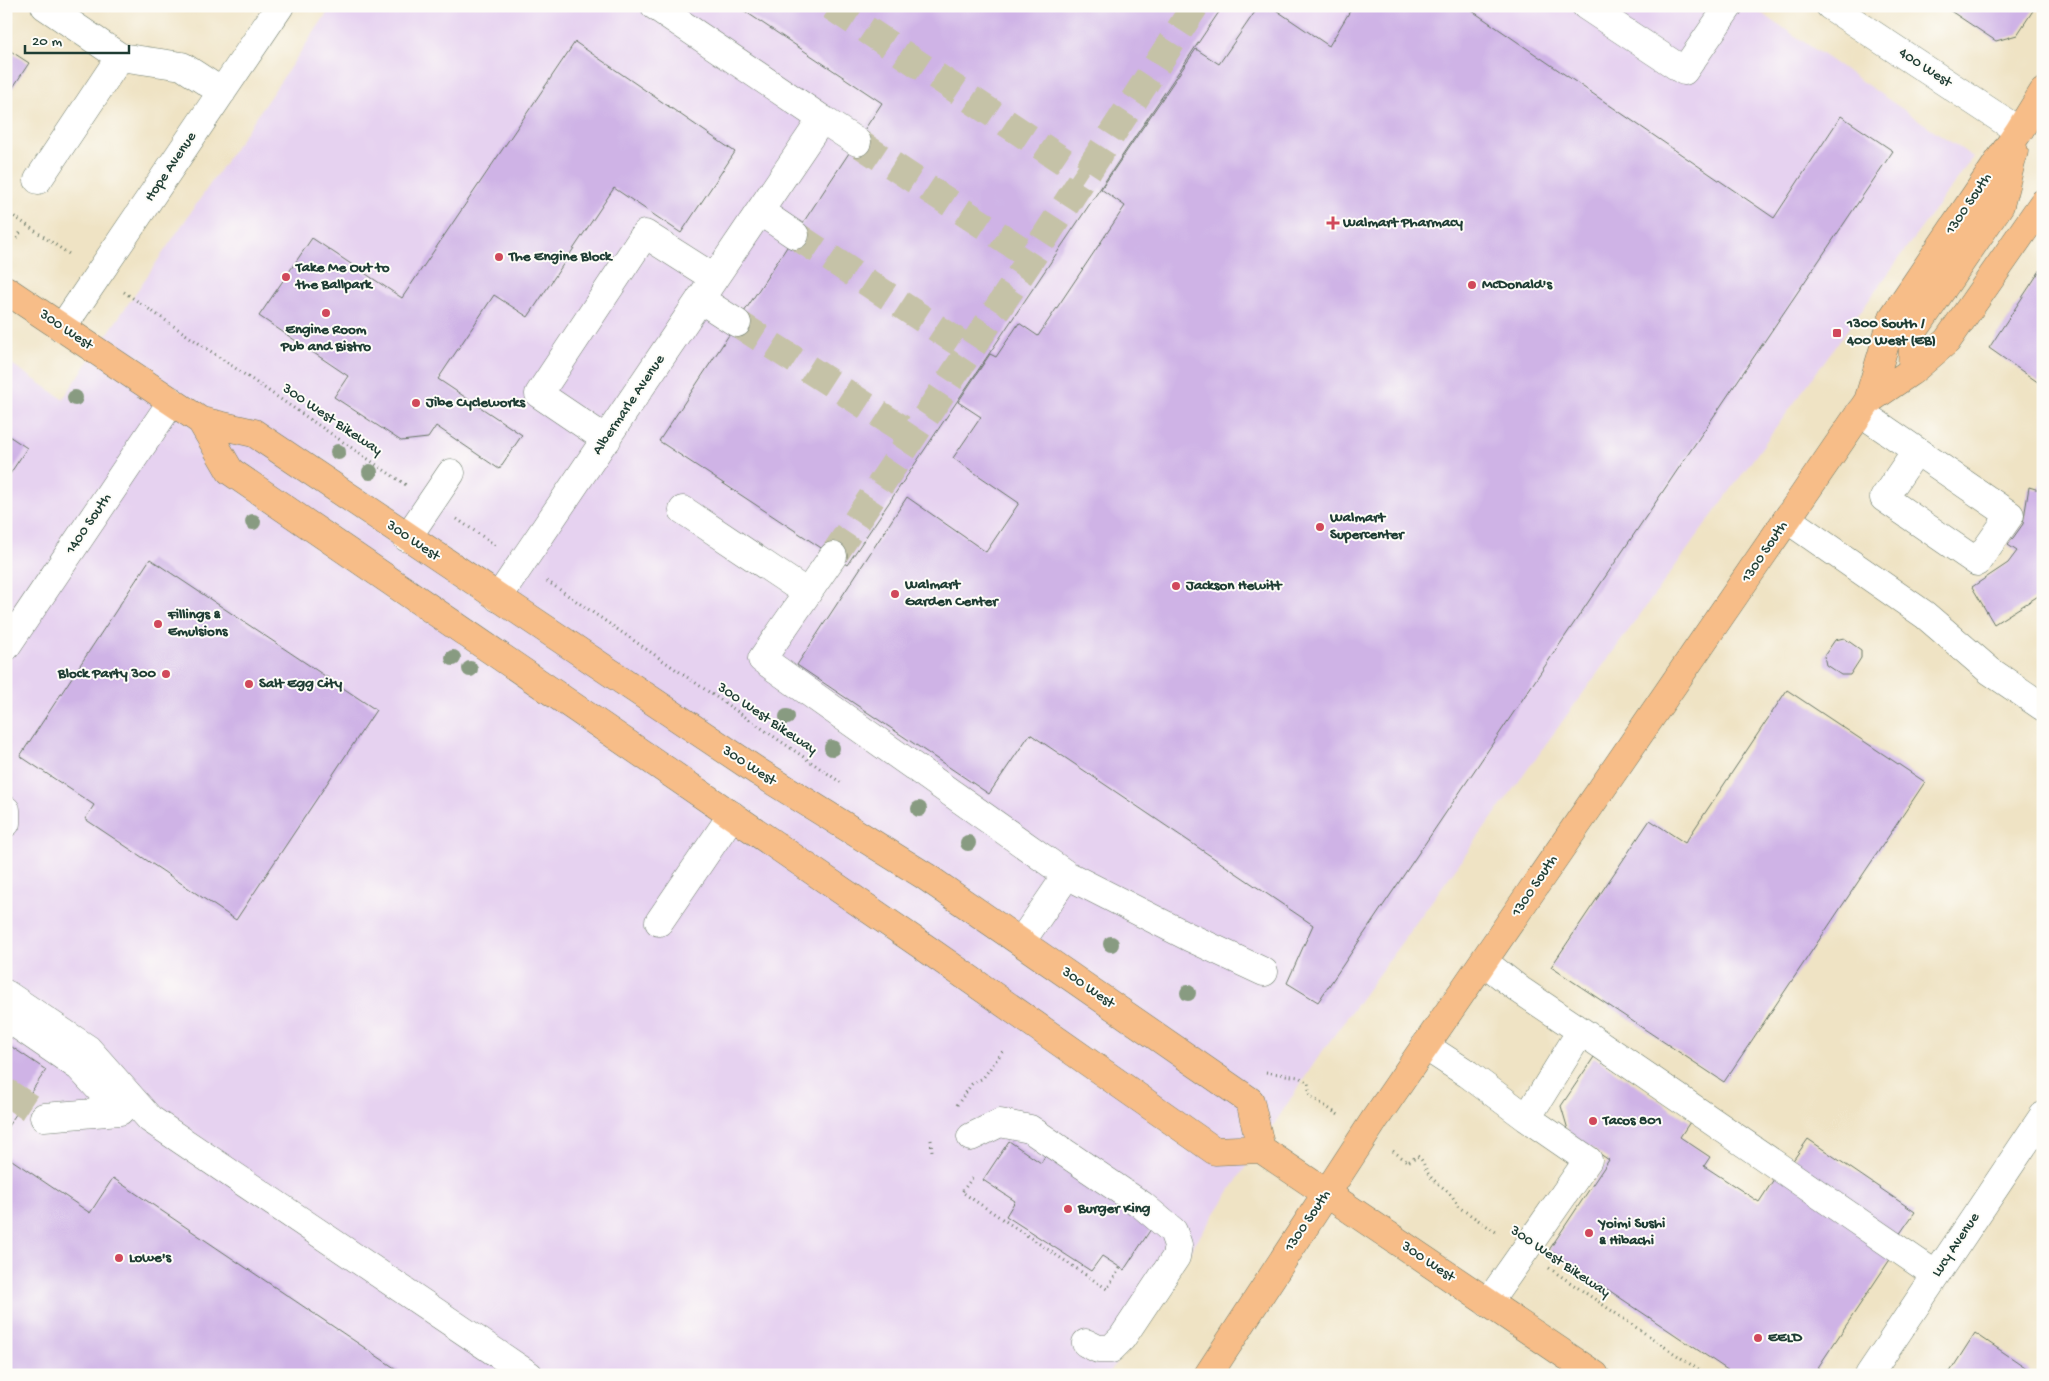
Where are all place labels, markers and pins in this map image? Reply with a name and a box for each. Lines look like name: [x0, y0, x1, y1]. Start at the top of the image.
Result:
place label: Walmart Pharmacy: [1342, 214, 1463, 232]
marker: Walmart Pharmacy: [1327, 217, 1339, 229]
place label: The Engine Block: [508, 248, 614, 266]
marker: The Engine Block: [493, 251, 505, 263]
place label: Take Me Out to the Ballpark: [294, 259, 390, 294]
marker: Take Me Out to the Ballpark: [280, 271, 292, 283]
place label: McDonald's: [1482, 276, 1553, 294]
marker: McDonald's: [1466, 279, 1478, 291]
marker: Engine Room Pub and Bistro: [320, 307, 332, 319]
place label: 1300 South / 400 West (EB): [1846, 315, 1936, 350]
place label: Engine Room Pub and Bistro: [280, 321, 371, 356]
marker: 1300 South / 400 West (EB): [1831, 327, 1843, 339]
place label: Jibe Cycleworks: [425, 394, 526, 412]
marker: Jibe Cycleworks: [410, 397, 422, 409]
place label: Walmart Supercenter: [1329, 509, 1405, 544]
marker: Walmart Supercenter: [1314, 521, 1326, 533]
place label: Walmart Garden Center: [904, 576, 999, 611]
place label: Jackson Hewitt: [1185, 577, 1283, 595]
marker: Jackson Hewitt: [1170, 580, 1182, 592]
marker: Walmart Garden Center: [889, 588, 901, 600]
place label: Fillings & Emulsions: [167, 606, 229, 641]
marker: Fillings & Emulsions: [152, 618, 164, 630]
place label: Block Party 300: [57, 665, 156, 683]
marker: Block Party 300: [160, 668, 172, 680]
place label: Salt Egg City: [259, 675, 343, 693]
marker: Salt Egg City: [243, 678, 255, 690]
place label: Tacos 801: [1602, 1112, 1662, 1130]
marker: Tacos 801: [1587, 1115, 1599, 1127]
place label: Burger King: [1077, 1200, 1151, 1218]
marker: Burger King: [1062, 1203, 1074, 1215]
place label: Yoimi Sushi & Hibachi: [1597, 1215, 1665, 1250]
marker: Yoimi Sushi & Hibachi: [1583, 1227, 1595, 1239]
place label: Lowe's: [129, 1249, 172, 1267]
marker: Lowe's: [113, 1252, 125, 1264]
place label: EELD: [1768, 1329, 1803, 1347]
marker: EELD: [1752, 1332, 1764, 1344]

